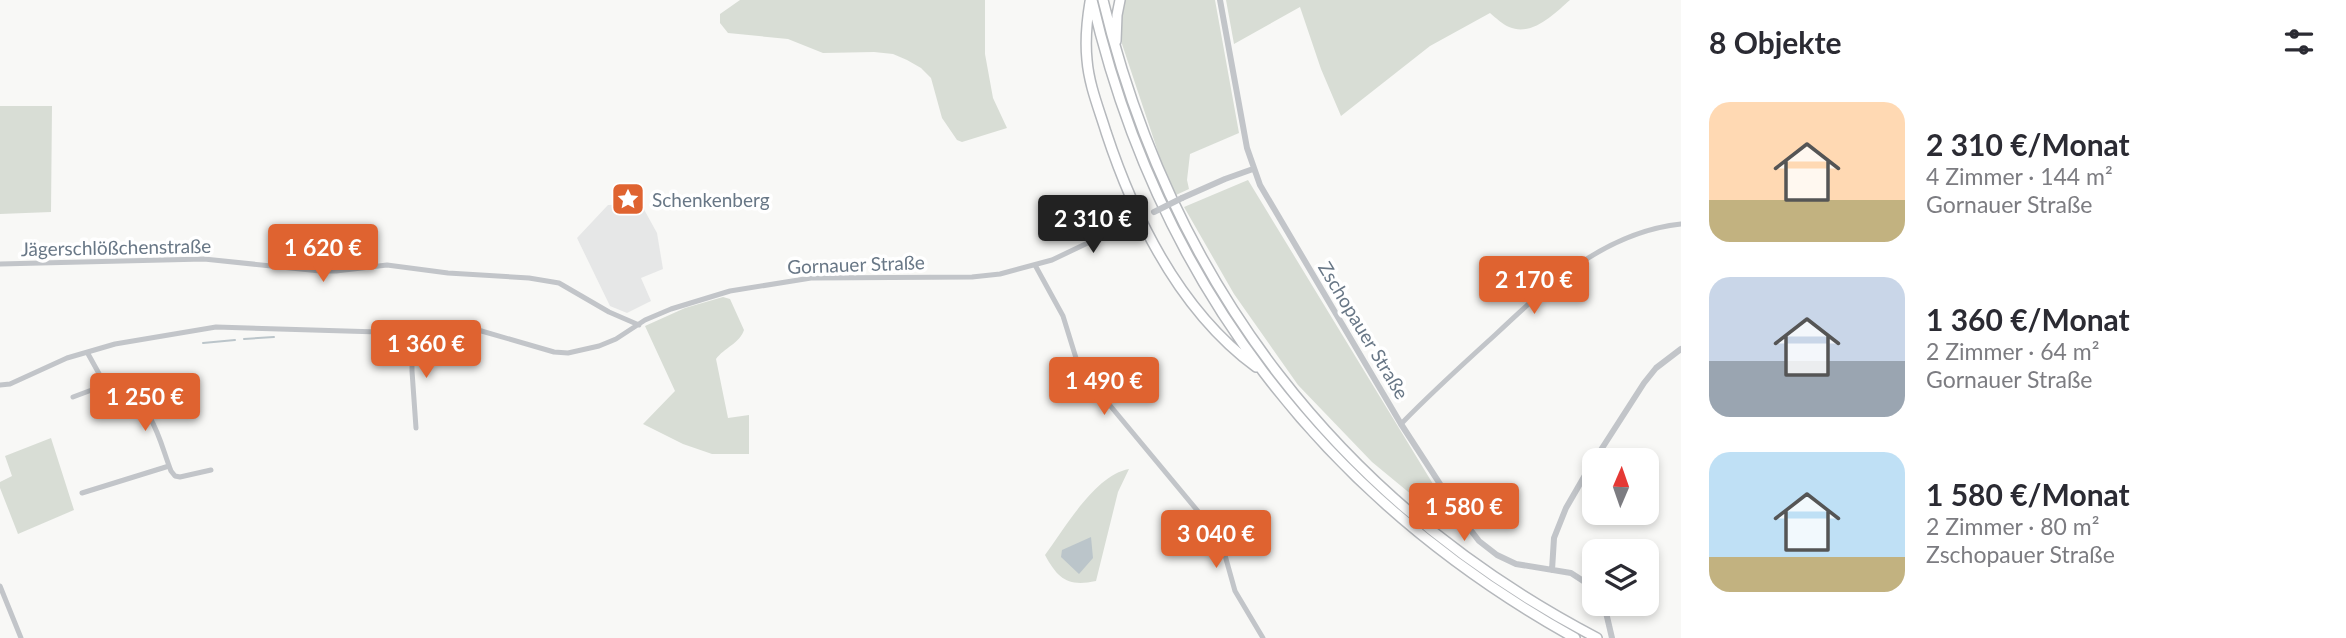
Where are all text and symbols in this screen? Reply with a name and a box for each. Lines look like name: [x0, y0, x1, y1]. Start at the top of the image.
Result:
icon: filters: [2280, 23, 2318, 61]
text: 8 Objekte: [1709, 24, 1841, 60]
text: 2 310 €/Monat: [1926, 126, 2130, 162]
icon: home: [1765, 130, 1849, 214]
text: 4 Zimmer · 144 m²: [1926, 162, 2113, 190]
place icon: Schenkenberg: [609, 180, 647, 218]
place label: Schenkenberg: [652, 188, 770, 211]
text: Gornauer Straße: [1926, 190, 2092, 218]
pin: 2 310 €: [1028, 196, 1158, 255]
text: 2 310 €: [1054, 204, 1132, 232]
pin: 1 620 €: [258, 224, 388, 284]
text: 1 620 €: [284, 233, 362, 261]
street label: Jägerschlößchenstraße: [21, 234, 211, 260]
street label: Gornauer Straße: [787, 250, 925, 278]
pin: 2 170 €: [1469, 256, 1599, 316]
street label: Zschopauer Straße: [1314, 257, 1414, 403]
text: 2 170 €: [1495, 265, 1573, 293]
text: 1 360 €/Monat: [1926, 301, 2130, 337]
icon: home: [1765, 305, 1849, 389]
pin: 1 360 €: [361, 320, 491, 380]
text: 1 360 €: [387, 329, 465, 357]
text: 2 Zimmer · 64 m²: [1926, 337, 2099, 365]
pin: 1 490 €: [1039, 358, 1169, 417]
text: Gornauer Straße: [1926, 365, 2092, 393]
text: 1 490 €: [1065, 366, 1143, 394]
pin: 1 250 €: [80, 374, 210, 433]
text: 1 250 €: [106, 382, 184, 410]
north arrow: [1582, 448, 1659, 525]
map controls: [1582, 448, 1659, 616]
text: 1 580 €/Monat: [1926, 476, 2130, 512]
icon: home: [1765, 480, 1849, 564]
pin: 1 580 €: [1399, 484, 1529, 543]
text: 1 580 €: [1425, 492, 1503, 520]
pin: 3 040 €: [1151, 510, 1281, 570]
text: 2 Zimmer · 80 m²: [1926, 512, 2099, 540]
text: 3 040 €: [1177, 519, 1255, 547]
button: layers: [1582, 539, 1659, 616]
text: Zschopauer Straße: [1926, 540, 2115, 568]

